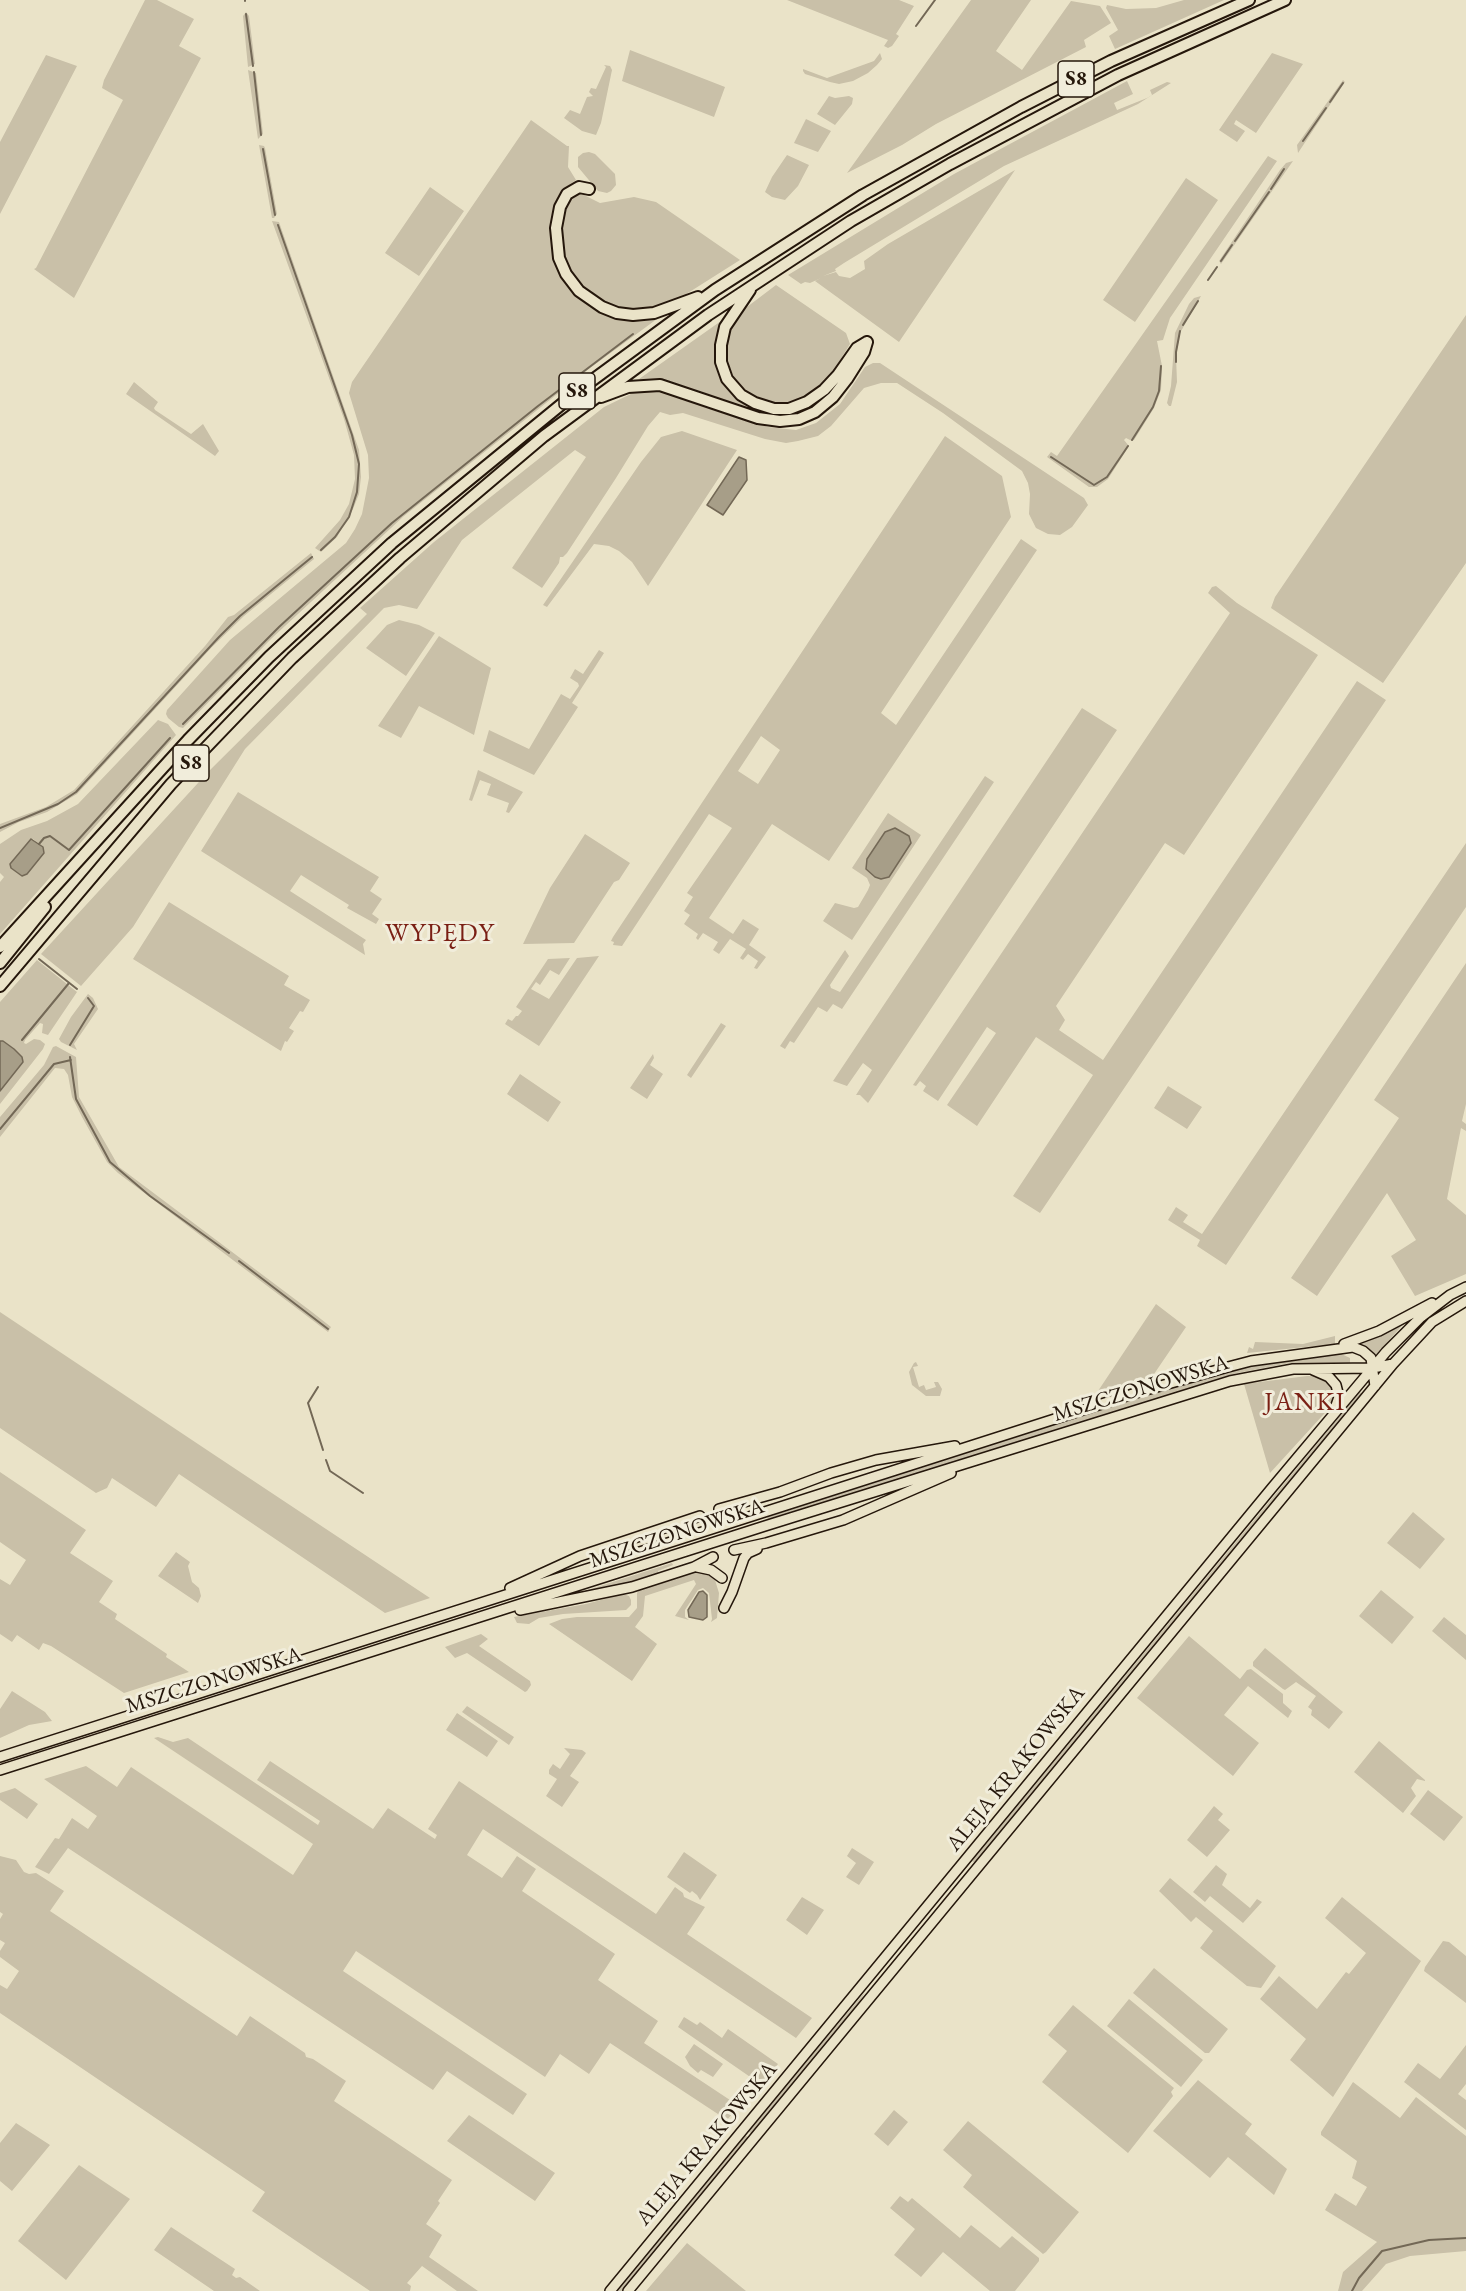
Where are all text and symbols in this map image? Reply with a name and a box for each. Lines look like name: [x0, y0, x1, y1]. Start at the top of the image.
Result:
road number: S8: [1058, 61, 1094, 97]
road number: S8: [559, 373, 595, 409]
road number: S8: [173, 745, 209, 781]
district label: WYPĘDY: [385, 918, 495, 950]
street label: MSZCZONOWSKA: [1050, 1350, 1232, 1428]
district label: JANKI: [1264, 1387, 1346, 1419]
street label: MSZCZONOWSKA: [586, 1493, 768, 1575]
street label: MSZCZONOWSKA: [123, 1642, 305, 1720]
street label: ALEJA KRAKOWSKA: [941, 1681, 1091, 1857]
street label: ALEJA KRAKOWSKA: [631, 2057, 783, 2231]

